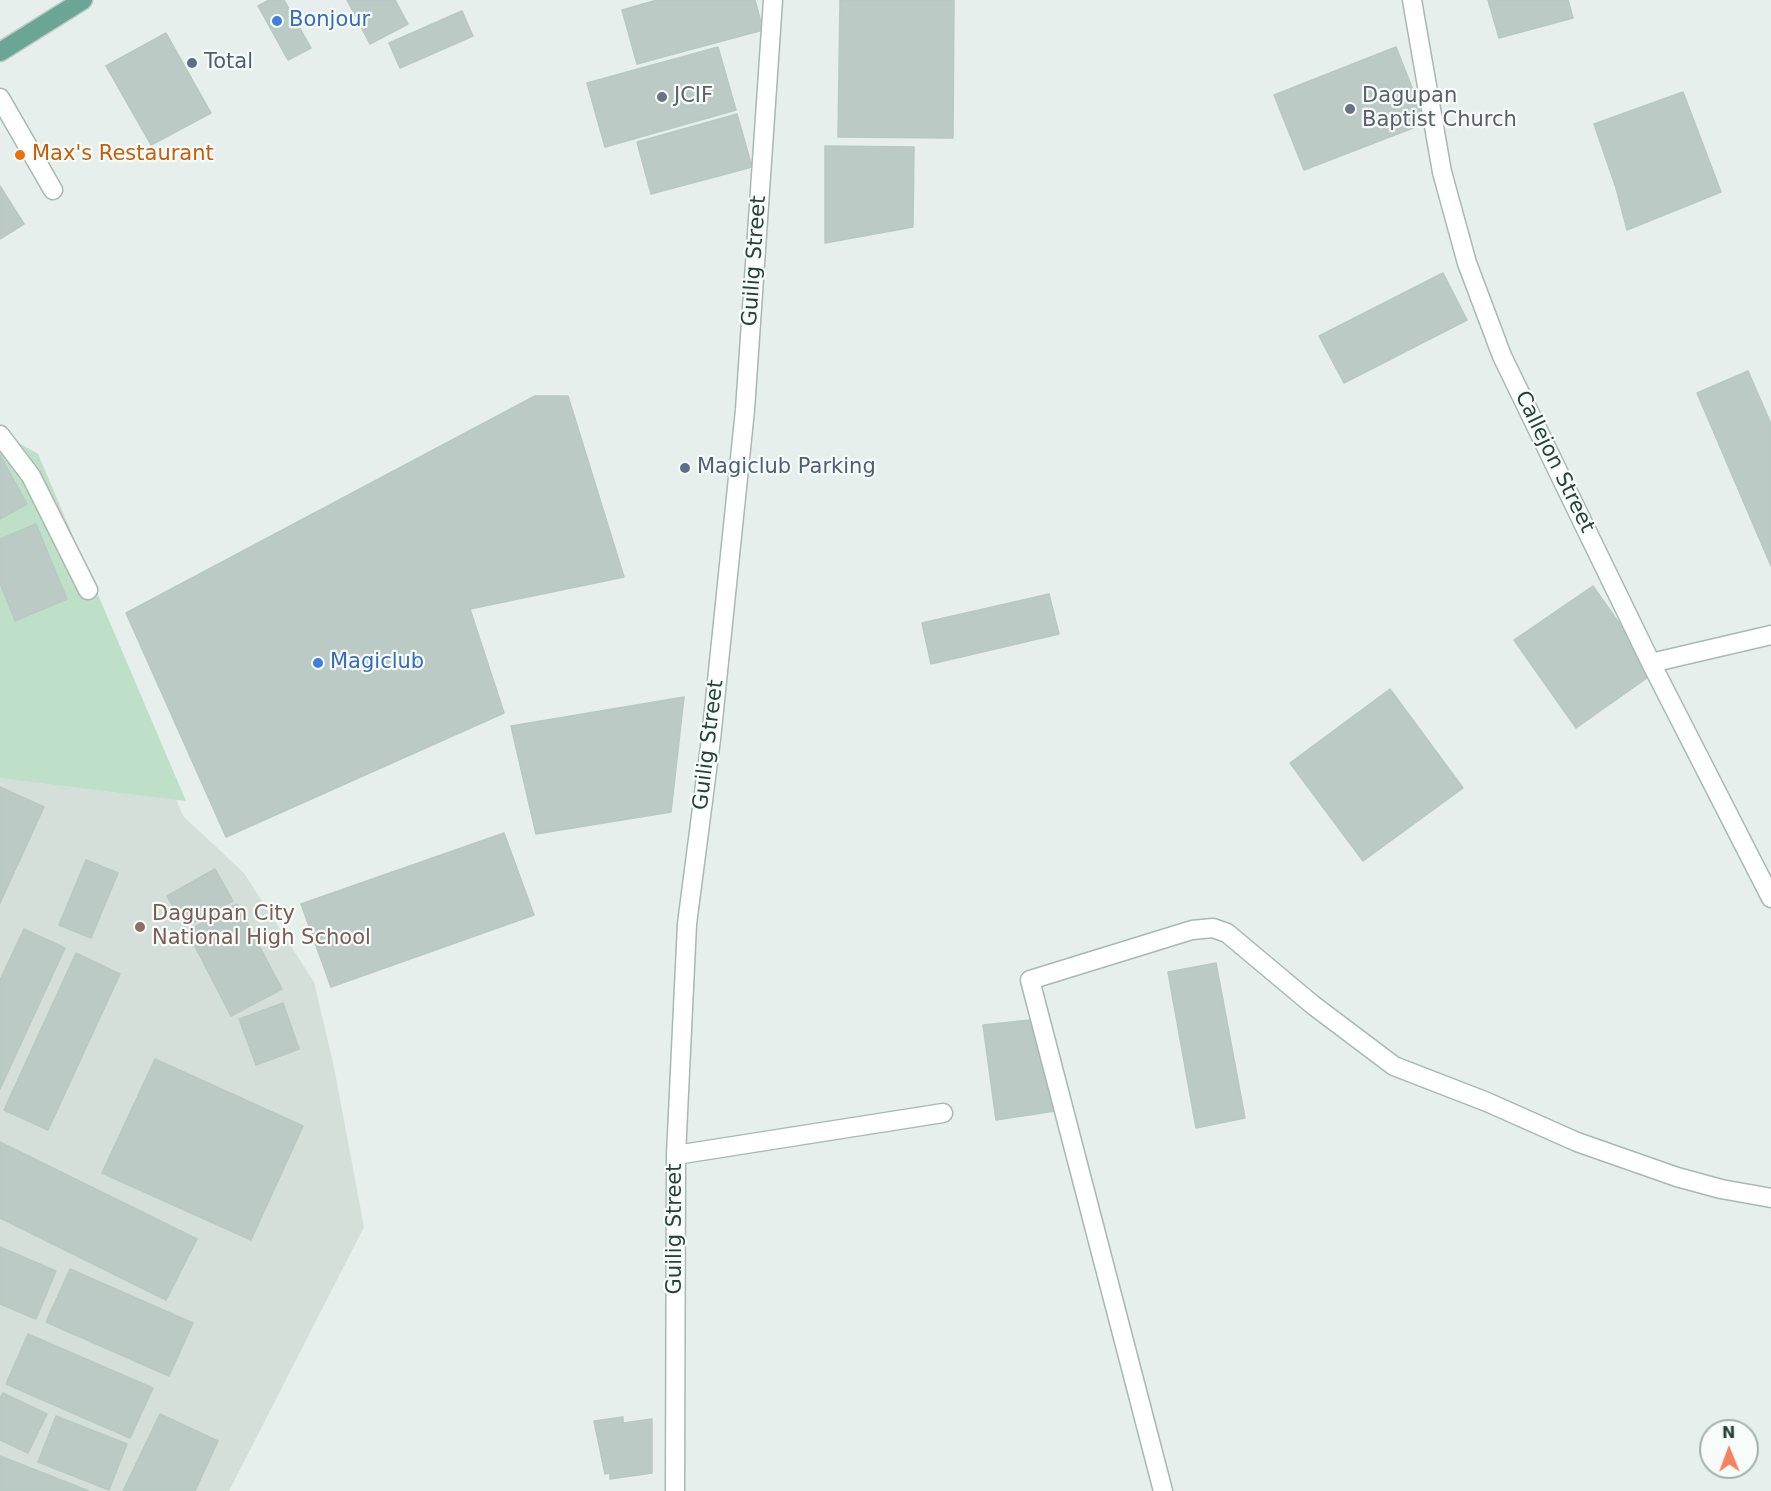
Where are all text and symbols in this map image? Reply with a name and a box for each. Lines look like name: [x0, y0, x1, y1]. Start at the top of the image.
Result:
place label: Bonjour: [289, 8, 370, 34]
marker: Bonjour: [270, 14, 284, 28]
place label: Total: [204, 50, 253, 76]
marker: Total: [185, 56, 199, 70]
place label: JCIF: [674, 84, 713, 110]
place label: Dagupan Baptist Church: [1362, 84, 1517, 134]
marker: JCIF: [655, 90, 669, 104]
marker: Dagupan Baptist Church: [1343, 102, 1357, 116]
place label: Max's Restaurant: [32, 142, 214, 168]
marker: Max's Restaurant: [13, 148, 27, 162]
street label: Guilig Street: [738, 195, 772, 327]
street label: Callejon Street: [1509, 387, 1599, 537]
place label: Magiclub Parking: [697, 455, 876, 481]
marker: Magiclub Parking: [678, 461, 692, 475]
place label: Magiclub: [330, 650, 424, 676]
marker: Magiclub: [311, 656, 325, 670]
street label: Guilig Street: [689, 679, 729, 811]
place label: Dagupan City National High School: [152, 902, 371, 952]
marker: Dagupan City National High School: [133, 920, 147, 934]
street label: Guilig Street: [663, 1164, 689, 1294]
north arrow: [1699, 1419, 1759, 1479]
text: N: [1722, 1423, 1736, 1442]

